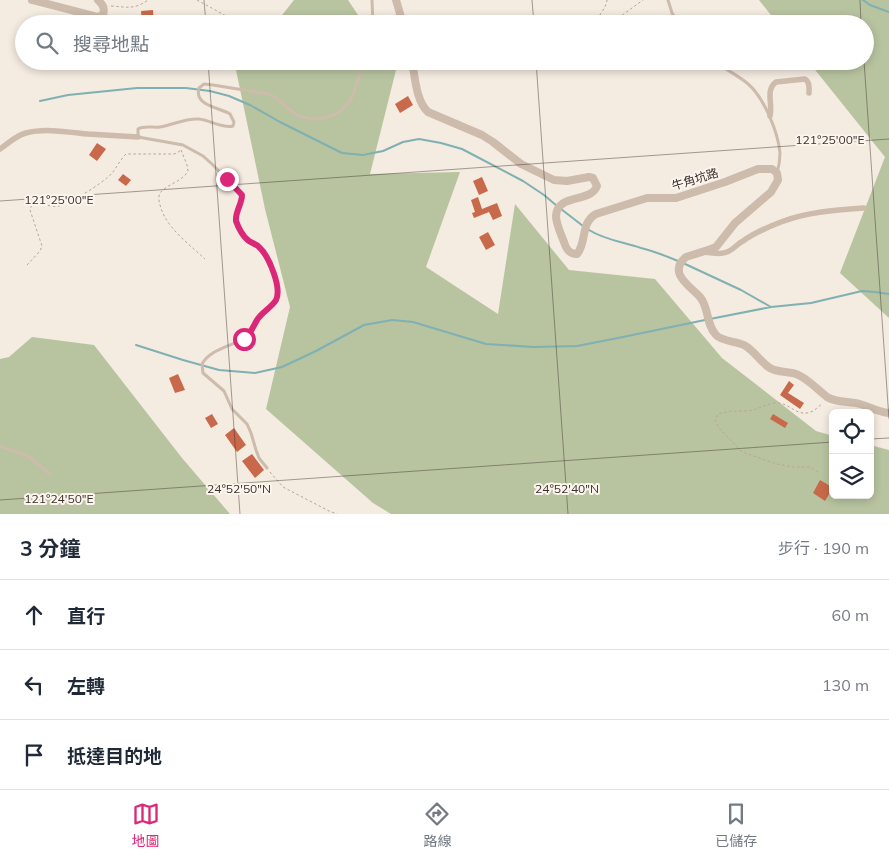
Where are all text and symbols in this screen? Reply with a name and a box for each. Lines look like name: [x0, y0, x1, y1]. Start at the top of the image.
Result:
search box: [15, 15, 874, 70]
icon: search: [33, 29, 61, 57]
text: 搜尋地點: [73, 32, 149, 56]
text: 121°25'00"E: [795, 132, 865, 147]
street label: 牛角坑路: [670, 165, 720, 193]
route end: [216, 168, 239, 191]
text: 121°25'00"E: [24, 192, 94, 207]
route start: [233, 328, 256, 351]
map controls: [829, 409, 874, 499]
button: locate: [829, 409, 874, 454]
button: layers: [829, 454, 874, 499]
text: 24°52'50"N: [207, 481, 271, 496]
text: 24°52'40"N: [535, 481, 599, 496]
text: 121°24'50"E: [24, 491, 94, 506]
text: 3 分鐘: [20, 535, 80, 561]
text: 步行 · 190 m: [778, 538, 869, 558]
icon: ahead: [20, 601, 48, 629]
text: 直行: [67, 604, 105, 628]
text: 60 m: [832, 605, 869, 625]
icon: left: [20, 671, 48, 699]
text: 左轉: [67, 674, 105, 698]
text: 130 m: [822, 675, 869, 695]
icon: arrive: [20, 741, 48, 769]
text: 抵達目的地: [67, 744, 162, 768]
tab: 地圖: [132, 800, 160, 850]
tab: 路線: [423, 800, 451, 850]
tab: 已儲存: [715, 800, 757, 850]

